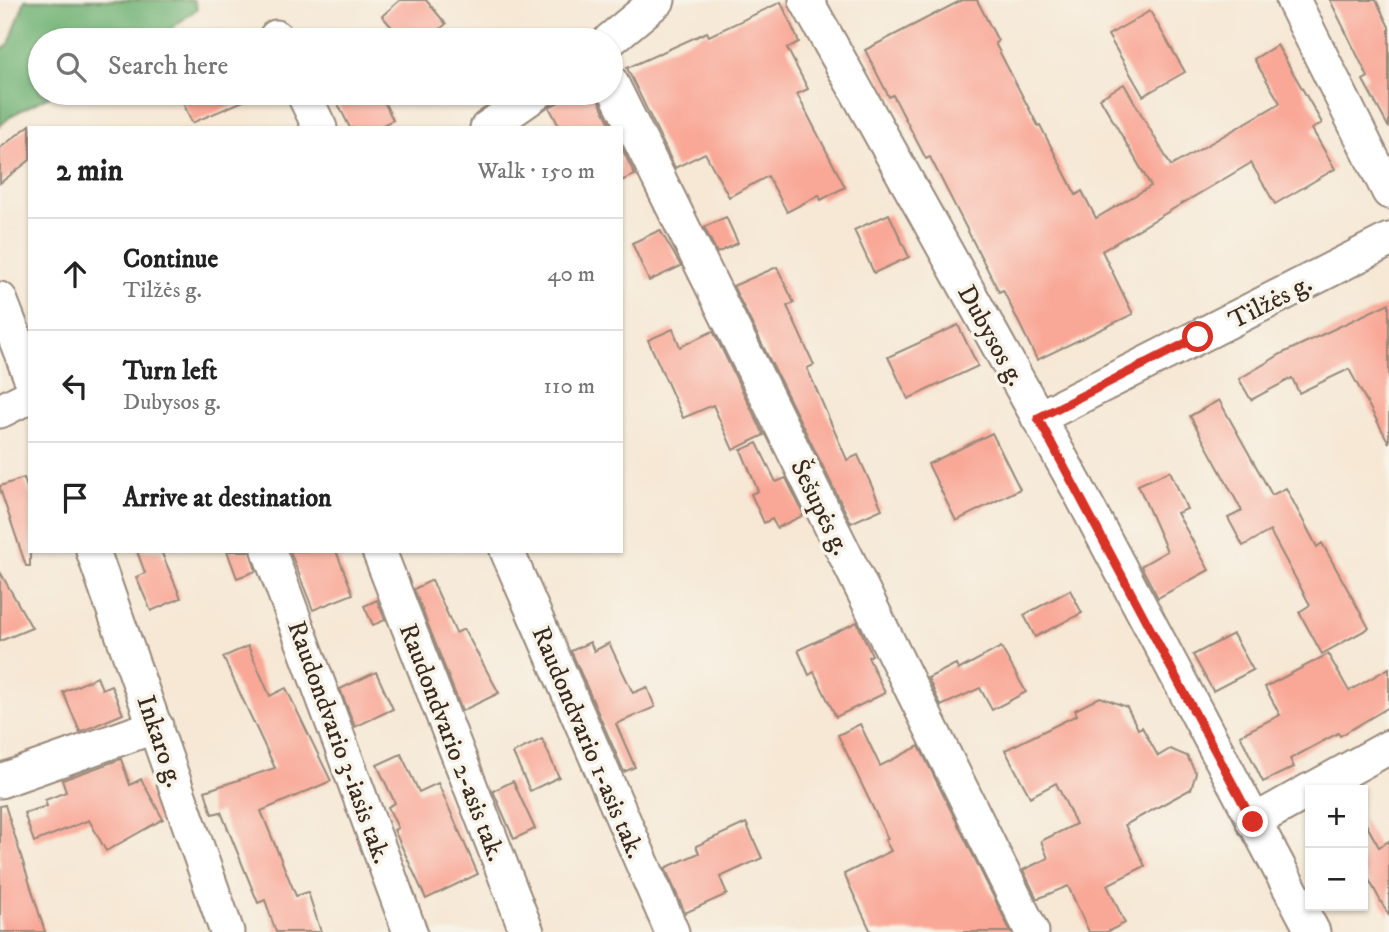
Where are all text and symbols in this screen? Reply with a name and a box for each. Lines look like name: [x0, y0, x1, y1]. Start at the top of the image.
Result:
search box: [28, 28, 623, 105]
icon: search: [52, 48, 90, 86]
text: Search here: [108, 50, 228, 83]
text: 2 min: [56, 153, 123, 190]
text: Walk · 150 m: [478, 157, 595, 186]
text: Continue: [123, 243, 218, 276]
icon: ahead: [56, 255, 94, 293]
text: 40 m: [547, 260, 595, 289]
street label: Tilžės g.: [1223, 267, 1318, 337]
text: Tilžės g.: [123, 276, 202, 305]
street label: Dubysos g.: [949, 279, 1032, 392]
route start: [1182, 321, 1213, 352]
text: Turn left: [123, 355, 217, 388]
icon: left: [56, 367, 94, 405]
text: 110 m: [544, 372, 595, 401]
text: Dubysos g.: [123, 388, 221, 417]
street label: Šešupės g.: [782, 454, 858, 561]
icon: arrive: [56, 479, 94, 517]
text: Arrive at destination: [123, 482, 332, 515]
street label: Raudondvario 3-iasis tak.: [279, 617, 398, 868]
street label: Raudondvario 2-asis tak.: [391, 619, 512, 866]
street label: Raudondvario 1-asis tak.: [524, 621, 651, 864]
street label: Inkaro g.: [129, 691, 191, 792]
map controls: [1305, 785, 1368, 911]
button: +: [1305, 785, 1368, 848]
route end: [1237, 806, 1268, 837]
button: −: [1305, 848, 1368, 911]

